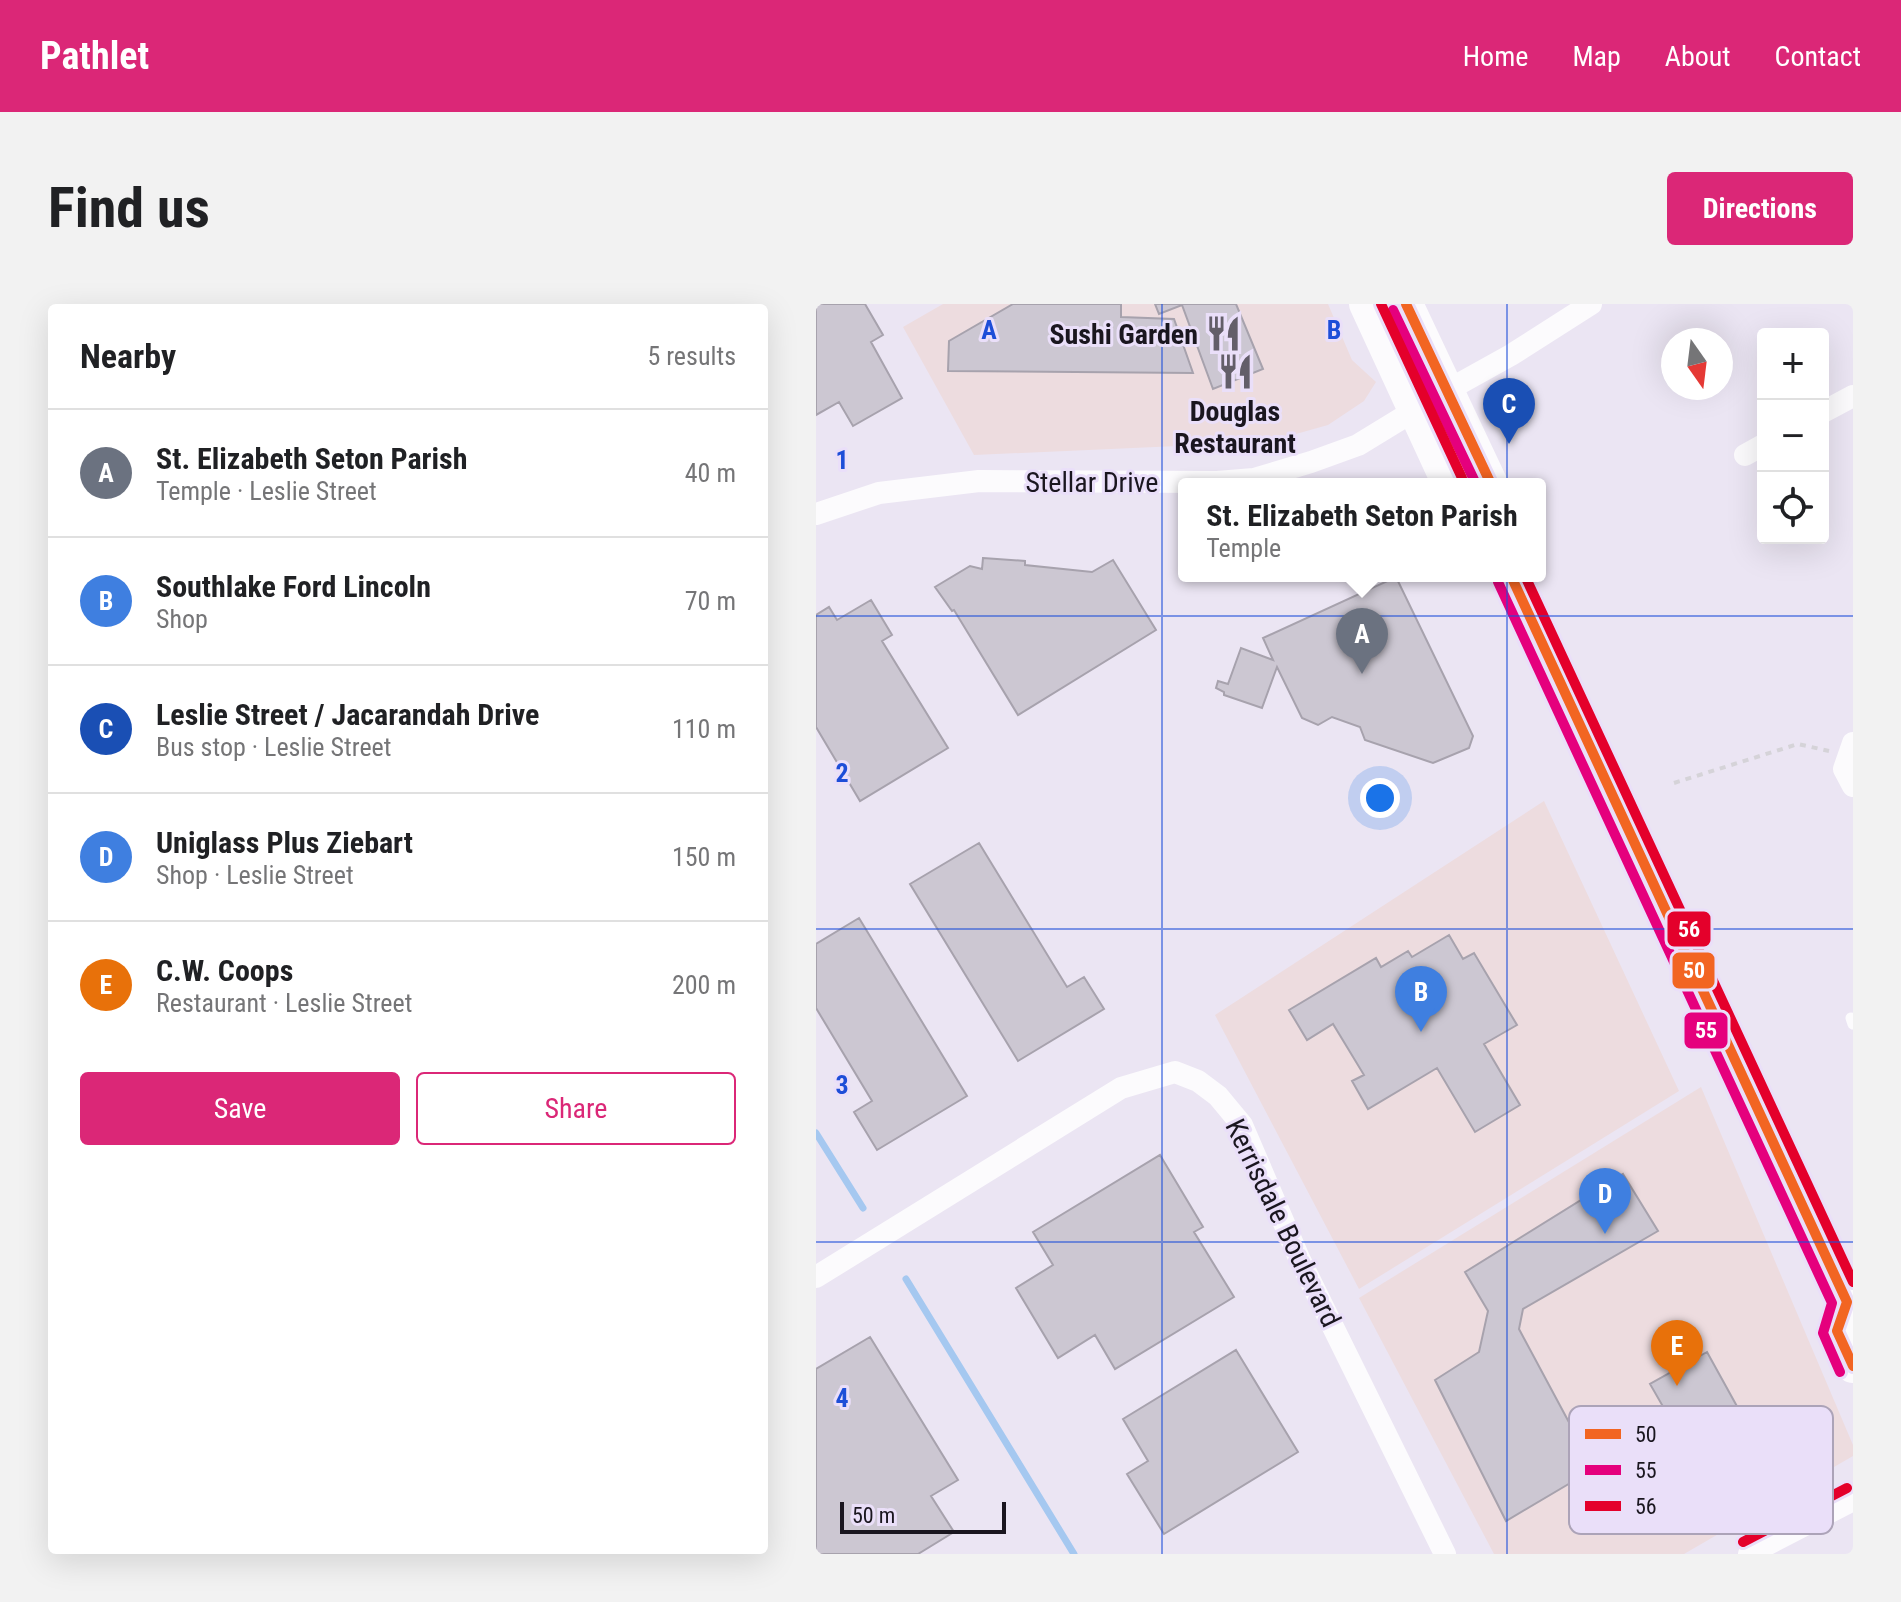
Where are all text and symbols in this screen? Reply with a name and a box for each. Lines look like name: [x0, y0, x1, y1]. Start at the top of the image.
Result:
text: Pathlet: [40, 34, 149, 78]
text: Home: [1463, 40, 1528, 73]
text: Map: [1572, 40, 1621, 73]
text: About: [1665, 40, 1731, 73]
text: Contact: [1775, 40, 1861, 73]
button: Directions: [1667, 172, 1853, 245]
text: Find us: [48, 175, 210, 241]
text: A: [981, 315, 997, 345]
restaurant icon: Sushi Garden: [1205, 315, 1243, 353]
text: B: [1327, 315, 1341, 345]
place label: Sushi Garden: [1049, 318, 1198, 351]
north arrow: [1661, 328, 1733, 400]
map controls: [1757, 328, 1829, 544]
button: +: [1757, 328, 1829, 400]
text: Nearby: [80, 336, 176, 376]
text: 5 results: [647, 341, 736, 371]
restaurant icon: Douglas Restaurant: [1216, 352, 1254, 390]
pin: C: [1483, 378, 1535, 444]
place label: Douglas Restaurant: [1174, 395, 1296, 460]
button: −: [1757, 400, 1829, 472]
text: St. Elizabeth Seton Parish: [156, 441, 467, 476]
text: 1: [835, 445, 849, 475]
text: A: [98, 458, 114, 488]
text: 40 m: [685, 458, 736, 488]
street label: Stellar Drive: [1025, 466, 1159, 499]
button: locate: [1757, 472, 1829, 544]
text: Temple · Leslie Street: [156, 476, 377, 506]
popup: [1178, 478, 1546, 582]
text: St. Elizabeth Seton Parish: [1206, 498, 1518, 533]
text: Temple: [1206, 533, 1281, 563]
text: Southlake Ford Lincoln: [156, 569, 431, 604]
text: B: [99, 586, 113, 616]
text: 70 m: [685, 586, 736, 616]
text: Shop: [156, 604, 208, 634]
pin: A: [1336, 608, 1388, 674]
text: Leslie Street / Jacarandah Drive: [156, 697, 539, 732]
text: C: [99, 714, 113, 744]
text: 110 m: [672, 714, 736, 744]
text: Bus stop · Leslie Street: [156, 732, 391, 762]
text: 2: [835, 758, 849, 788]
your location: [1360, 778, 1400, 818]
text: Uniglass Plus Ziebart: [156, 825, 413, 860]
text: D: [99, 842, 113, 872]
text: 150 m: [672, 842, 736, 872]
text: Shop · Leslie Street: [156, 860, 354, 890]
line badge: 56: [1666, 910, 1712, 948]
text: 56: [1678, 917, 1700, 942]
line badge: 50: [1671, 951, 1716, 990]
text: C.W. Coops: [156, 953, 293, 988]
text: 50: [1683, 958, 1705, 983]
pin: B: [1395, 966, 1447, 1032]
text: E: [100, 970, 112, 1000]
text: 200 m: [672, 970, 736, 1000]
text: Restaurant · Leslie Street: [156, 988, 412, 1018]
line badge: 55: [1683, 1011, 1729, 1050]
text: 55: [1695, 1018, 1717, 1043]
text: 3: [835, 1070, 849, 1100]
button: Save: [80, 1072, 400, 1145]
button: Share: [416, 1072, 736, 1145]
street label: Kerrisdale Boulevard: [1218, 1114, 1348, 1332]
pin: D: [1579, 1168, 1631, 1234]
pin: E: [1651, 1320, 1703, 1386]
text: 4: [835, 1383, 849, 1413]
legend: [1569, 1406, 1833, 1534]
text: 50: [1635, 1422, 1657, 1447]
text: 55: [1635, 1458, 1657, 1483]
text: 56: [1635, 1494, 1657, 1519]
scale bar: [840, 1498, 1006, 1534]
text: 50 m: [852, 1503, 895, 1528]

